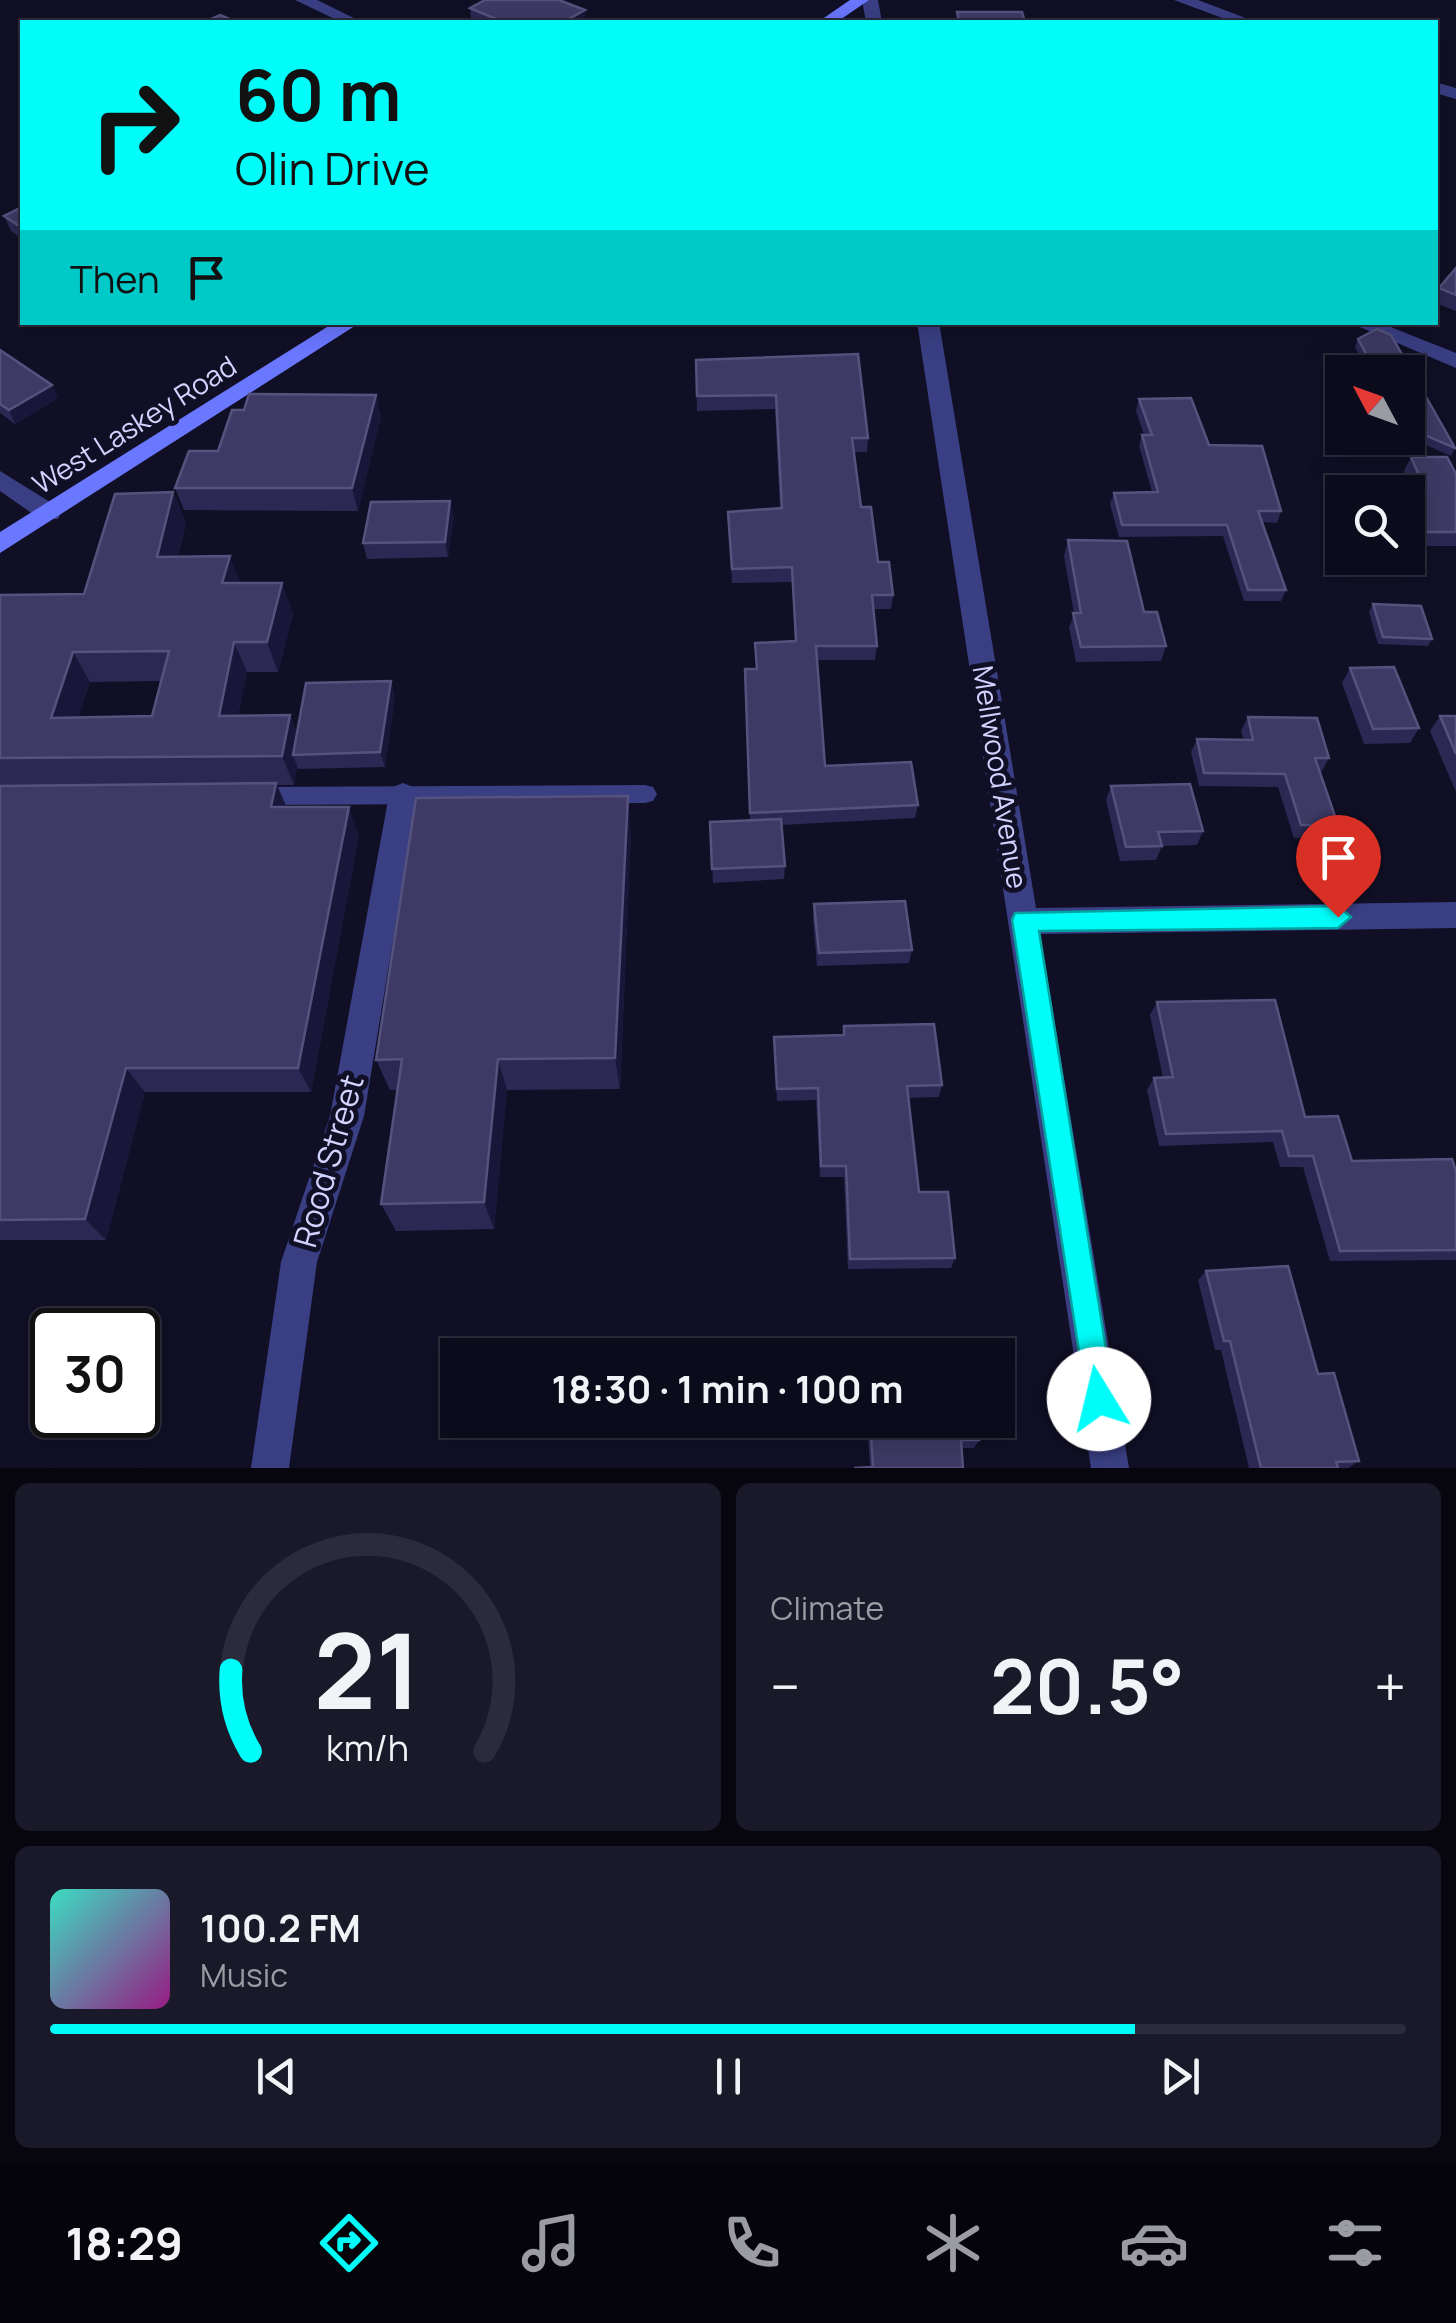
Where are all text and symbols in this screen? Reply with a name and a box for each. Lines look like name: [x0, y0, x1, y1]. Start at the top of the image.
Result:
text: 60 m: [235, 46, 402, 142]
icon: right: [70, 60, 200, 190]
text: Olin Drive: [235, 137, 430, 199]
icon: arrive: [179, 250, 234, 305]
text: Then: [70, 252, 159, 304]
street label: West Laskey Road: [25, 346, 243, 502]
north arrow: [1325, 355, 1425, 455]
map controls: [1325, 355, 1425, 575]
button: search: [1325, 475, 1425, 575]
street label: Mellwood Avenue: [965, 663, 1037, 891]
pin: [1296, 815, 1381, 918]
icon: arrive: [1311, 830, 1366, 885]
street label: Rood Street: [282, 1070, 374, 1252]
speed limit sign: 30: [30, 1308, 160, 1438]
position arrow: [1047, 1347, 1151, 1451]
text: 18:30 · 1 min · 100 m: [552, 1362, 903, 1414]
text: Climate: [771, 1586, 884, 1630]
text: 21: [314, 1598, 421, 1740]
text: 20.5°: [990, 1634, 1184, 1737]
text: −: [771, 1648, 800, 1724]
text: +: [1374, 1648, 1406, 1724]
text: km/h: [326, 1723, 409, 1772]
text: 100.2 FM: [200, 1901, 361, 1953]
text: Music: [200, 1953, 288, 1997]
icon: previous: [249, 2049, 304, 2104]
icon: pause: [701, 2049, 756, 2104]
icon: next: [1153, 2049, 1208, 2104]
icon: directions: [314, 2208, 384, 2278]
icon: music: [516, 2208, 586, 2278]
icon: phone: [717, 2208, 787, 2278]
icon: climate: [918, 2208, 988, 2278]
icon: car: [1119, 2208, 1189, 2278]
icon: filters: [1320, 2208, 1390, 2278]
text: 18:29: [66, 2212, 183, 2274]

